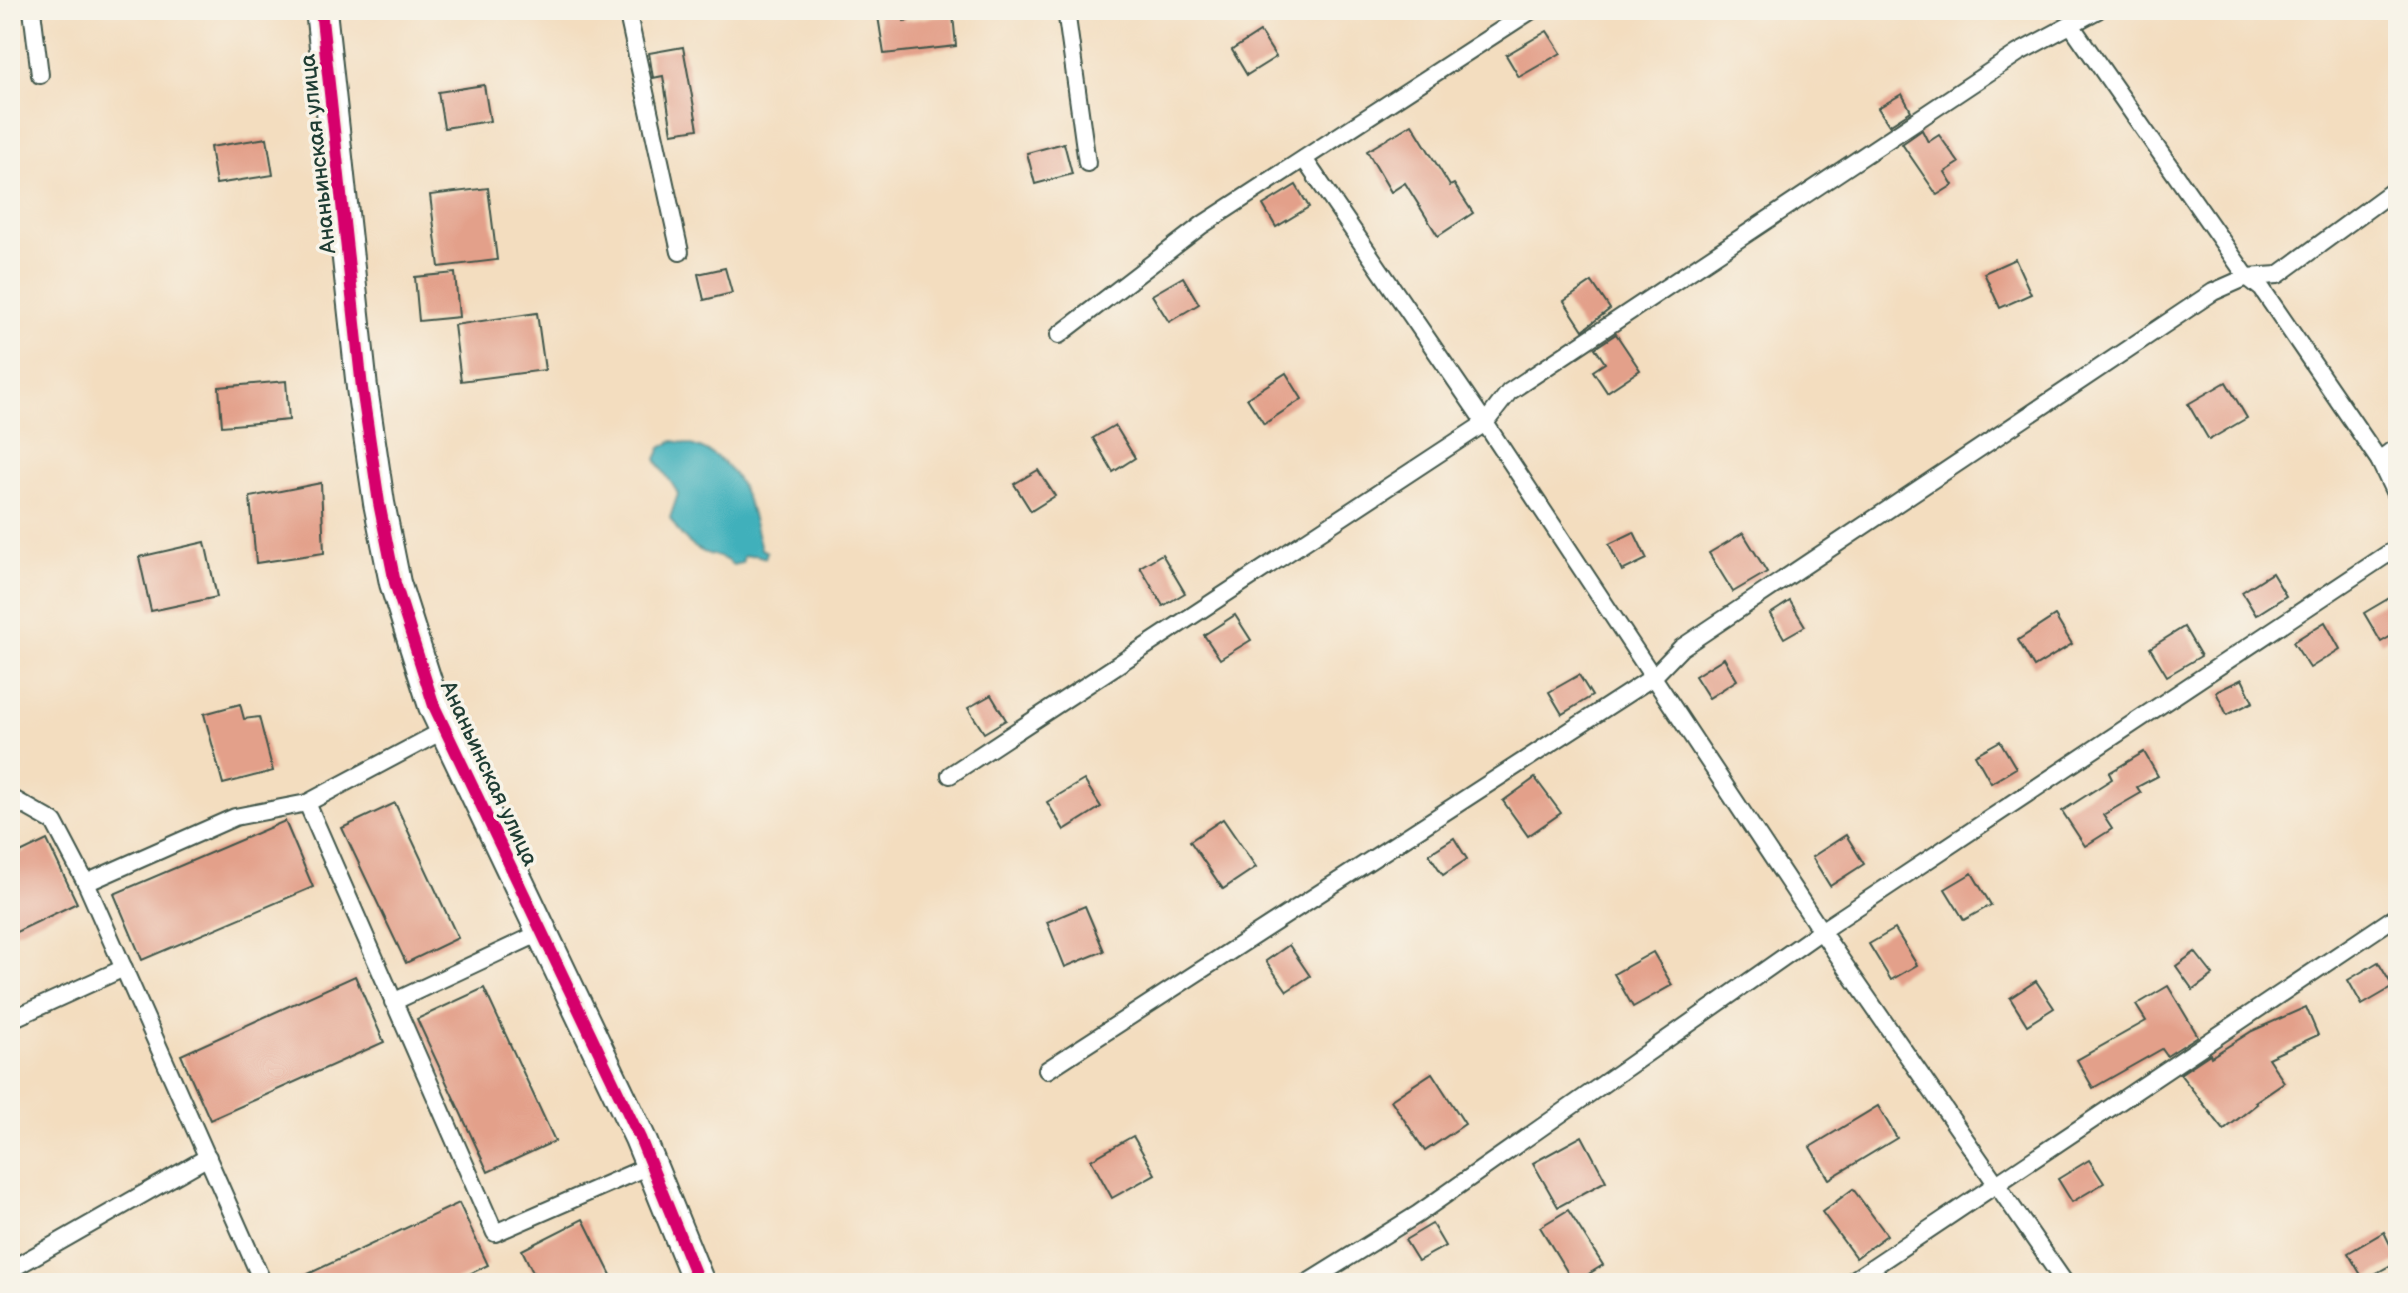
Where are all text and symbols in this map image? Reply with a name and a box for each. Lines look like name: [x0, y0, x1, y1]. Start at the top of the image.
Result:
street label: Ананьинская улица: [295, 52, 343, 256]
street label: Ананьинская улица: [434, 676, 543, 870]

